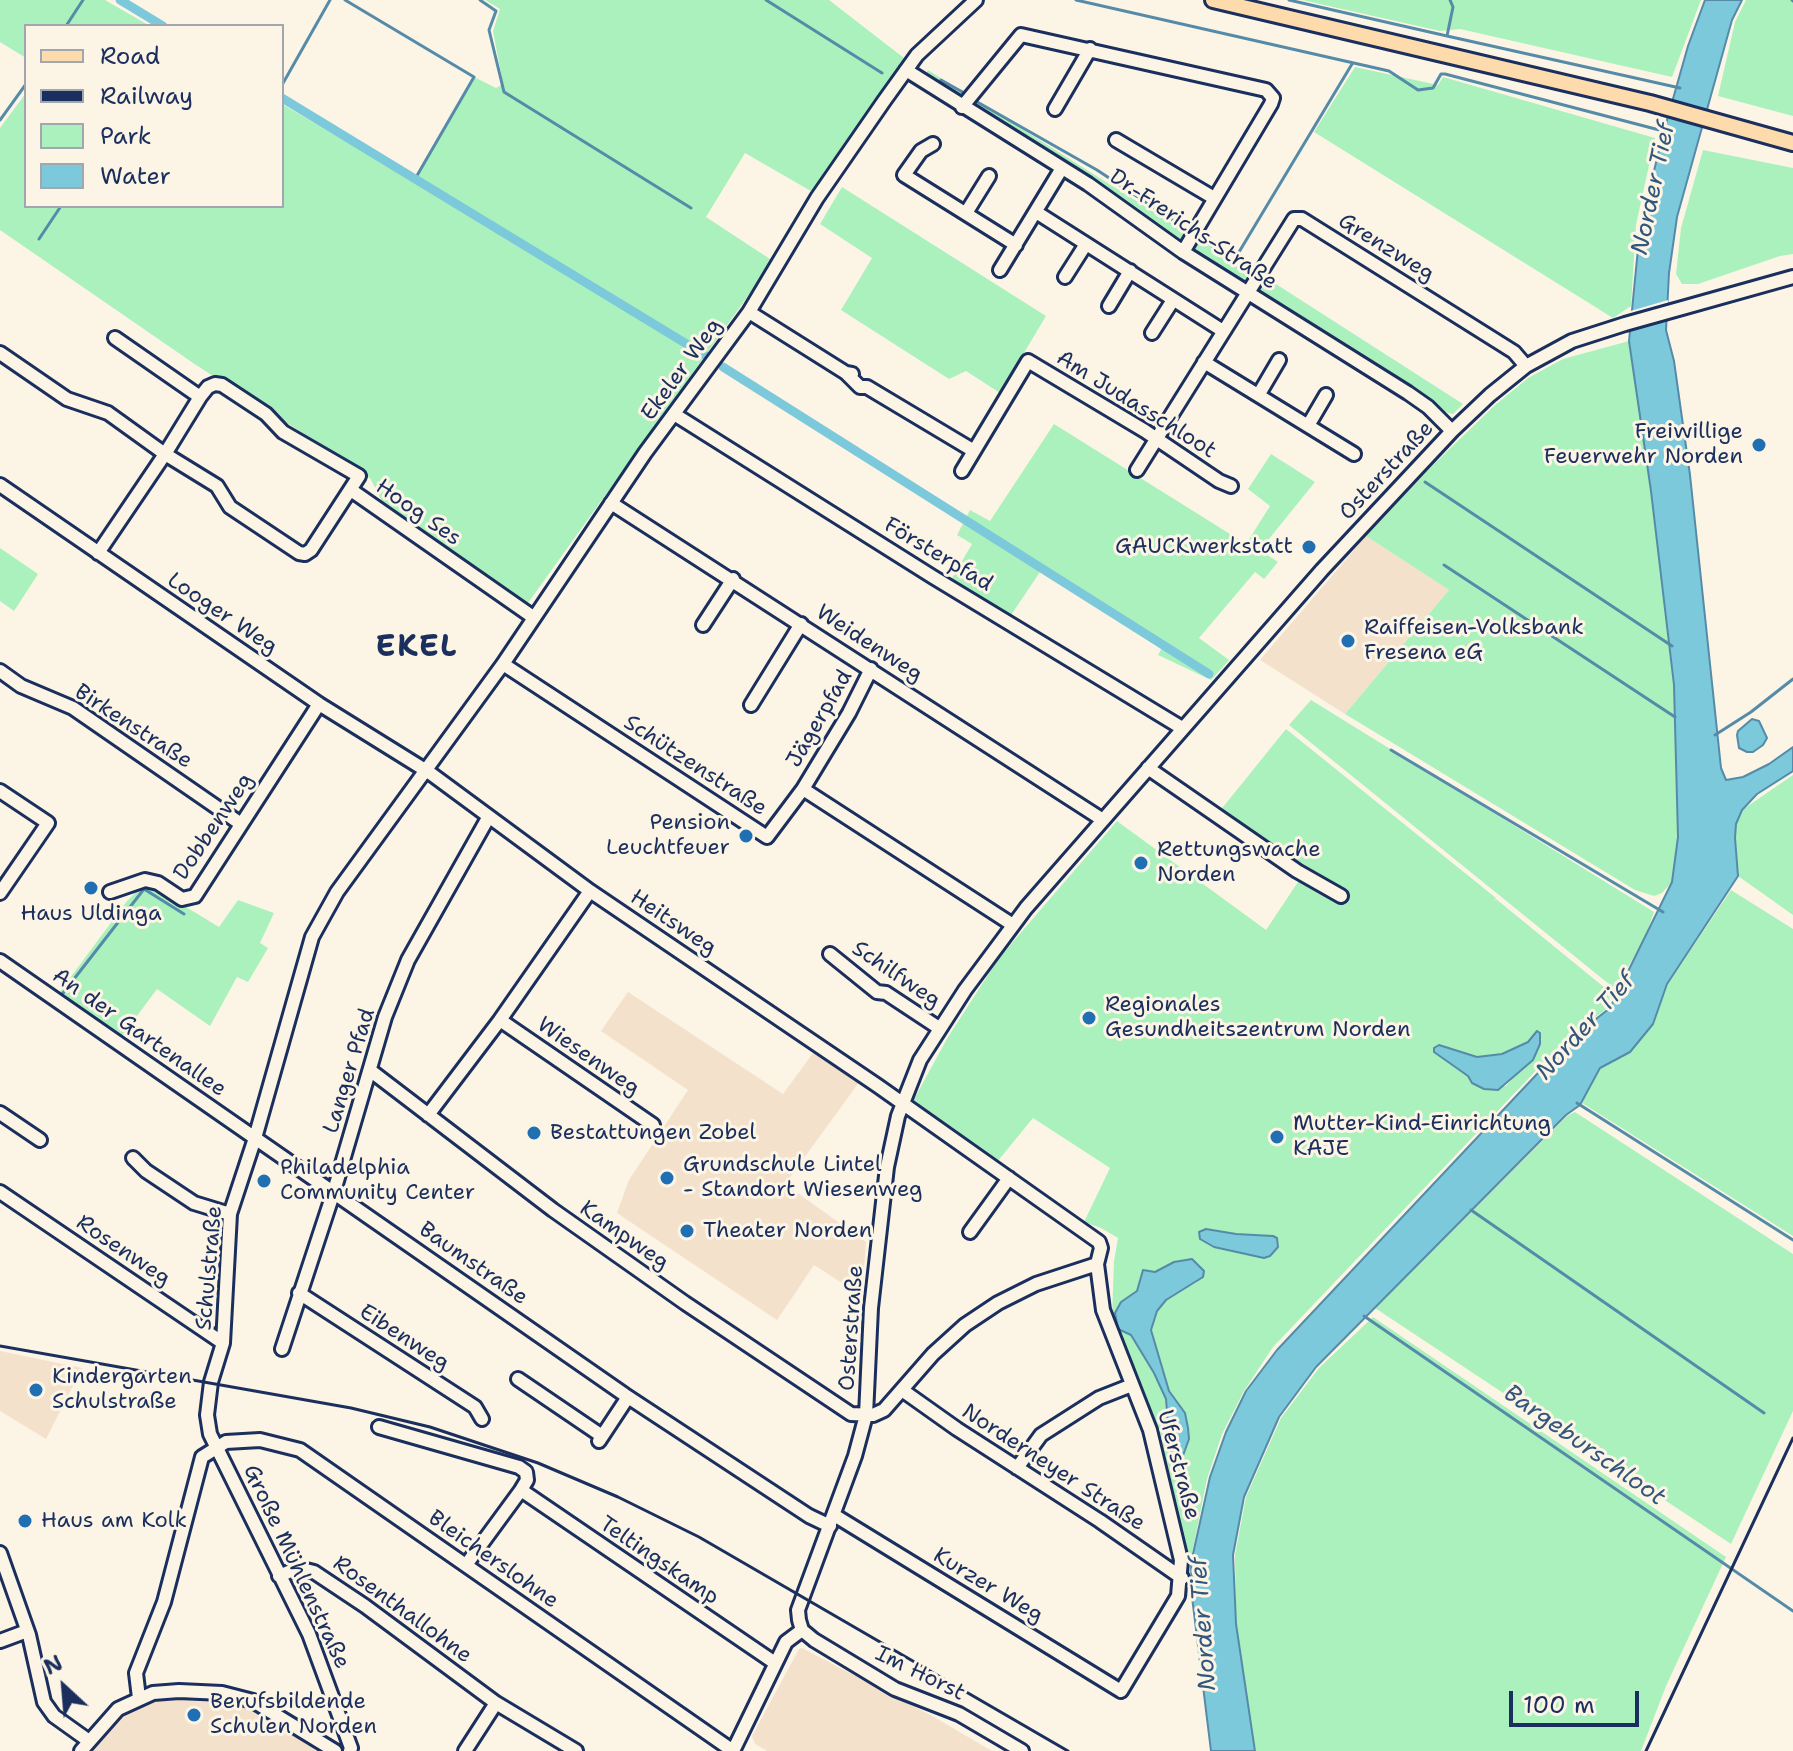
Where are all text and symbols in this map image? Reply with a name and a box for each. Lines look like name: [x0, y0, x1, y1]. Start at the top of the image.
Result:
legend: [24, 24, 284, 208]
text: Road: [100, 40, 160, 72]
text: Railway: [100, 80, 193, 112]
text: Park: [100, 120, 152, 152]
water label: Norder Tief: [1626, 120, 1682, 258]
text: Water: [100, 160, 171, 192]
street label: Dr.-Frerichs-Straße: [1104, 164, 1282, 296]
street label: Grenzweg: [1333, 208, 1439, 288]
street label: Ekeler Weg: [636, 314, 728, 426]
street label: Am Judasschloot: [1051, 345, 1221, 465]
street label: Osterstraße: [1334, 416, 1440, 526]
place label: Freiwillige Feuerwehr Norden: [1544, 419, 1743, 470]
marker: Freiwillige Feuerwehr Norden: [1750, 436, 1768, 454]
street label: Hoog Ses: [370, 474, 466, 552]
street label: Försterpfad: [879, 512, 997, 598]
place label: GAUCKwerkstatt: [1115, 534, 1293, 560]
marker: GAUCKwerkstatt: [1300, 538, 1318, 556]
street label: Looger Weg: [162, 567, 282, 661]
street label: Weidenweg: [811, 600, 927, 688]
place label: Raiffeisen-Volksbank Fresena eG: [1364, 615, 1584, 666]
district label: EKEL: [375, 630, 459, 666]
marker: Raiffeisen-Volksbank Fresena eG: [1339, 632, 1357, 650]
street label: Jägerpfad: [781, 665, 859, 773]
street label: Birkenstraße: [69, 679, 197, 775]
street label: Schützenstraße: [618, 710, 772, 822]
street label: Dobbenweg: [169, 768, 259, 886]
place label: Pension Leuchtfeuer: [606, 810, 730, 862]
marker: Pension Leuchtfeuer: [737, 827, 755, 845]
place label: Rettungswache Norden: [1157, 837, 1321, 888]
marker: Rettungswache Norden: [1132, 854, 1150, 872]
marker: Haus Uldinga: [82, 879, 100, 897]
street label: Heitsweg: [625, 885, 721, 961]
place label: Haus Uldinga: [20, 901, 162, 927]
street label: Schilfweg: [847, 936, 945, 1014]
street label: An der Gartenallee: [47, 963, 231, 1103]
water label: Norder Tief: [1530, 967, 1642, 1087]
place label: Regionales Gesundheitszentrum Norden: [1105, 992, 1411, 1044]
street label: Langer Pfad: [318, 1005, 382, 1137]
marker: Regionales Gesundheitszentrum Norden: [1080, 1009, 1098, 1027]
street label: Wiesenweg: [531, 1012, 645, 1102]
place label: Mutter-Kind-Einrichtung KAJE: [1293, 1111, 1551, 1162]
place label: Bestattungen Zobel: [550, 1120, 756, 1146]
marker: Bestattungen Zobel: [525, 1124, 543, 1142]
marker: Mutter-Kind-Einrichtung KAJE: [1268, 1128, 1286, 1146]
place label: Grundschule Lintel - Standort Wiesenweg: [683, 1152, 923, 1204]
place label: Philadelphia Community Center: [280, 1155, 475, 1206]
marker: Grundschule Lintel - Standort Wiesenweg: [658, 1169, 676, 1187]
marker: Philadelphia Community Center: [255, 1172, 273, 1190]
street label: Kampweg: [574, 1196, 674, 1276]
street label: Schulstraße: [191, 1205, 229, 1331]
street label: Rosenweg: [71, 1210, 175, 1292]
street label: Baumstraße: [413, 1217, 533, 1311]
place label: Theater Norden: [703, 1218, 872, 1244]
marker: Theater Norden: [678, 1222, 696, 1240]
street label: Osterstraße: [834, 1264, 870, 1392]
street label: Eibenweg: [354, 1299, 454, 1377]
place label: Kindergarten Schulstraße: [52, 1364, 192, 1416]
water label: Bargeburschloot: [1497, 1379, 1671, 1513]
marker: Kindergarten Schulstraße: [27, 1381, 45, 1399]
street label: Norderneyer Straße: [956, 1399, 1150, 1537]
street label: Uferstraße: [1151, 1407, 1205, 1523]
street label: Große Mühlenstraße: [237, 1461, 355, 1673]
street label: Bleicherslohne: [423, 1505, 563, 1615]
place label: Haus am Kolk: [41, 1508, 187, 1534]
street label: Teltingskamp: [594, 1511, 724, 1611]
marker: Haus am Kolk: [16, 1512, 34, 1530]
street label: Kurzer Weg: [928, 1543, 1048, 1629]
street label: Rosenthallohne: [327, 1551, 477, 1669]
water label: Norder Tief: [1185, 1556, 1223, 1692]
street label: Im Horst: [871, 1641, 969, 1707]
north arrow: [24, 1647, 104, 1727]
text: N: [39, 1648, 67, 1682]
scale bar: [1513, 1675, 1643, 1725]
place label: Berufsbildende Schulen Norden: [210, 1689, 377, 1740]
text: 100 m: [1523, 1689, 1595, 1721]
marker: Berufsbildende Schulen Norden: [185, 1706, 203, 1724]

